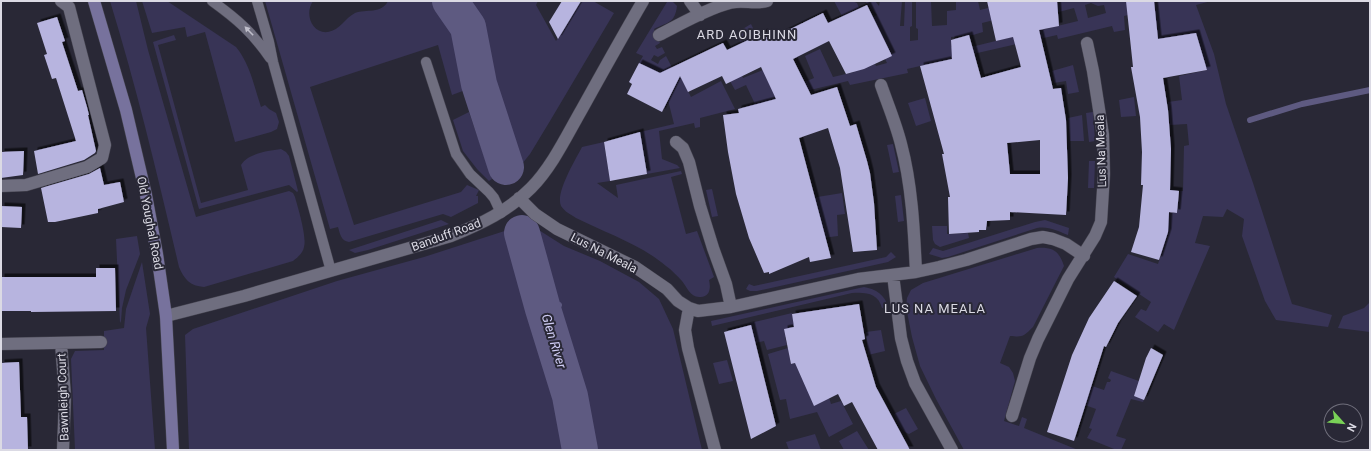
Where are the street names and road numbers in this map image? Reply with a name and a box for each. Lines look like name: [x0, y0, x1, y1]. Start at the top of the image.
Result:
street label: Lus Na Meala: [1093, 114, 1109, 188]
street label: Old Youghal Road: [134, 175, 166, 271]
street label: Banduff Road: [409, 216, 483, 254]
street label: Lus Na Meala: [568, 230, 640, 276]
street label: Bawnleigh Court: [54, 353, 72, 441]

